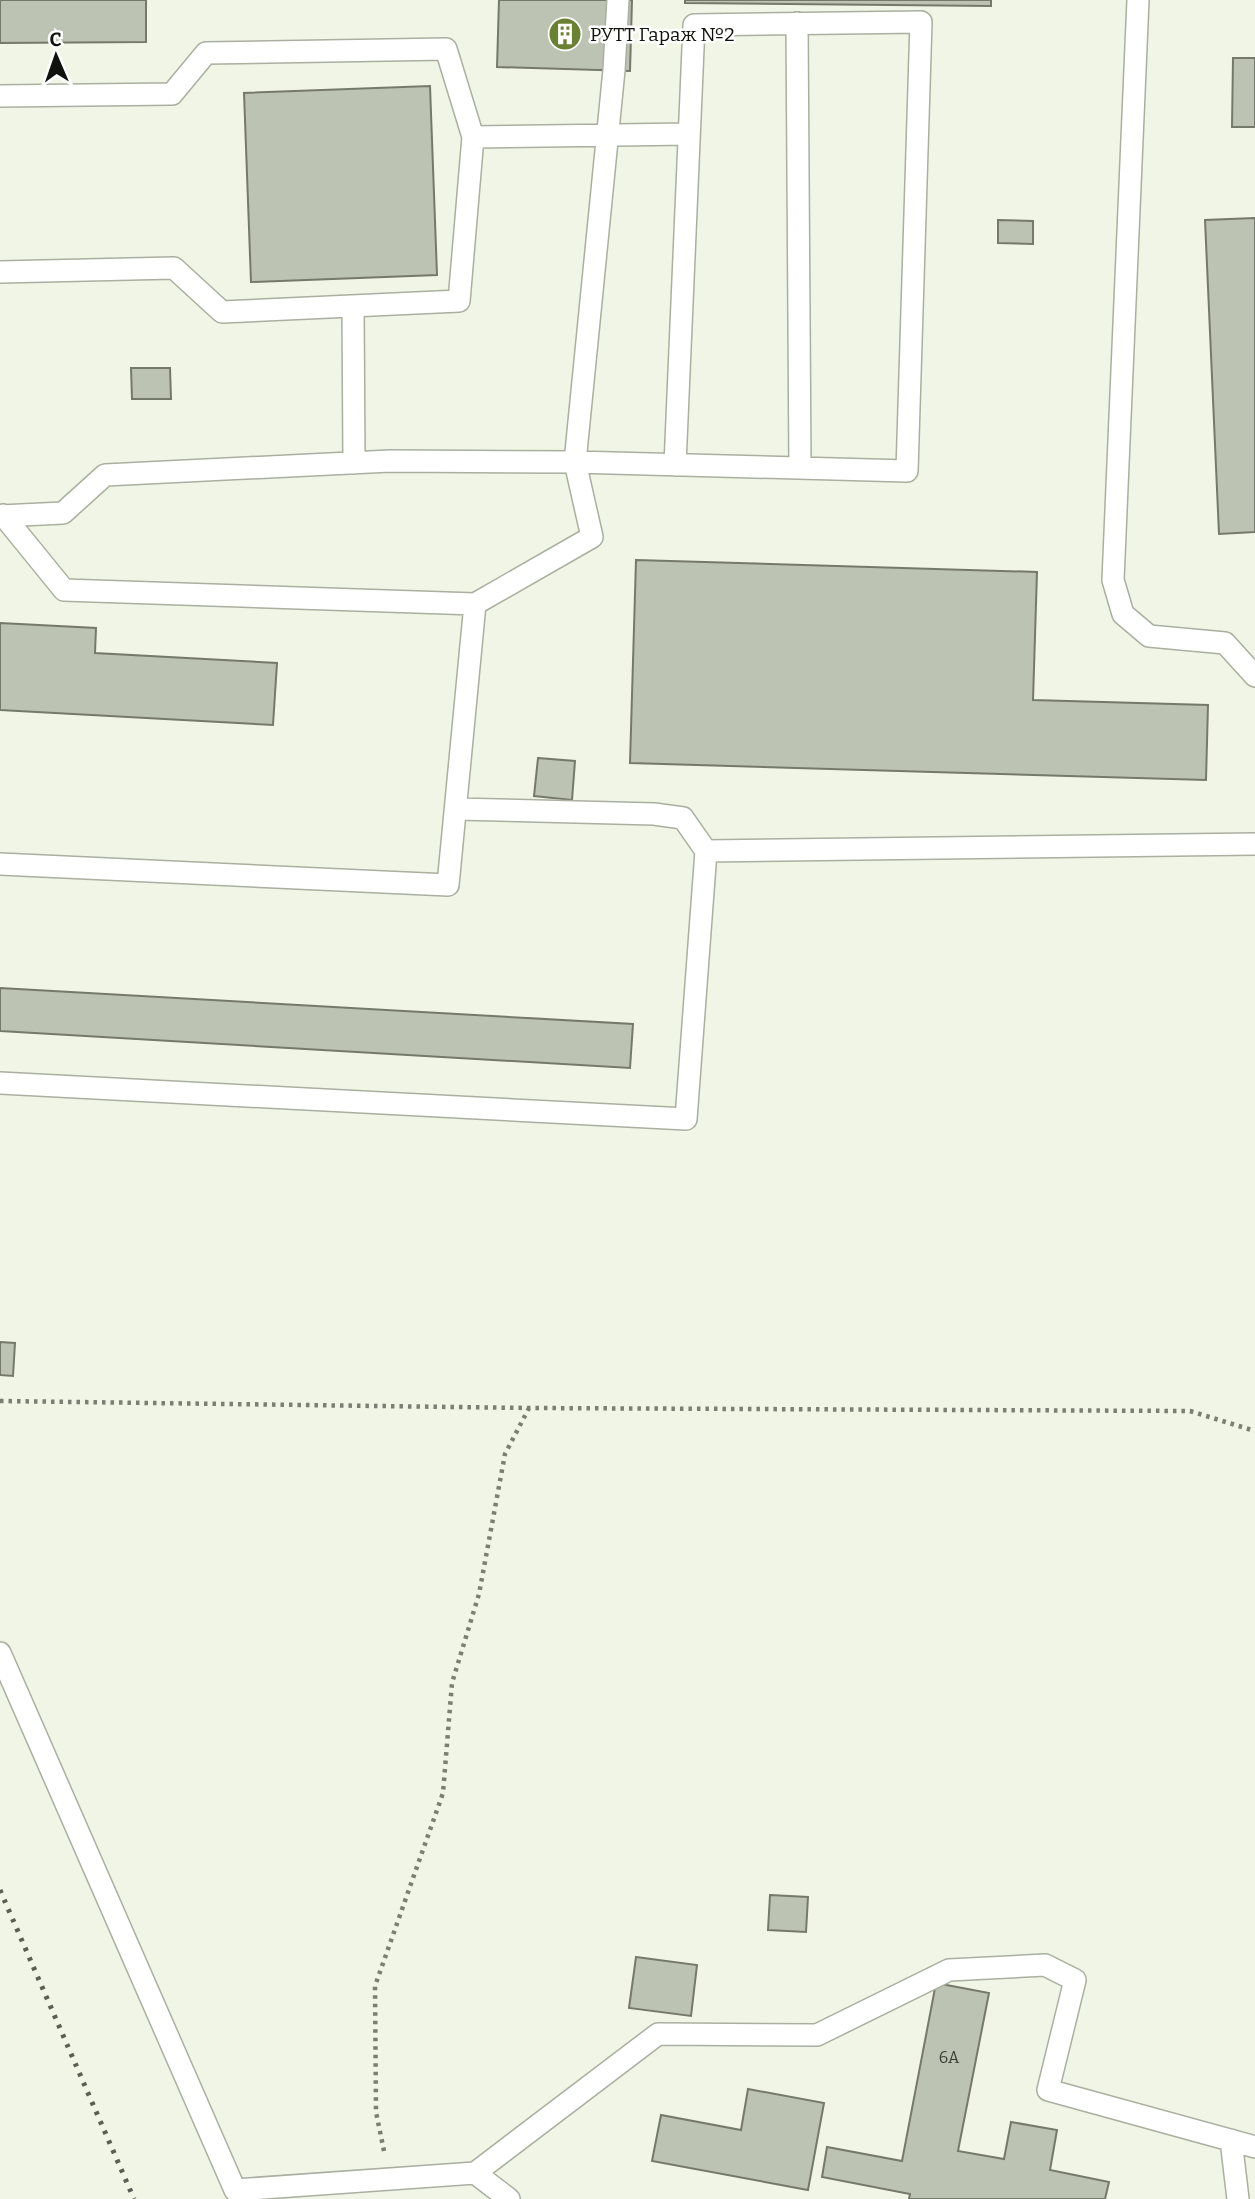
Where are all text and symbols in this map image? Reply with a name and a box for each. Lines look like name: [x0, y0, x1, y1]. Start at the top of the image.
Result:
building icon: РУТТ Гараж №2: [546, 15, 584, 53]
north arrow: [21, 21, 91, 91]
place label: РУТТ Гараж №2: [590, 23, 735, 46]
text: С: [49, 28, 62, 51]
house number: 6А: [939, 2048, 960, 2067]

